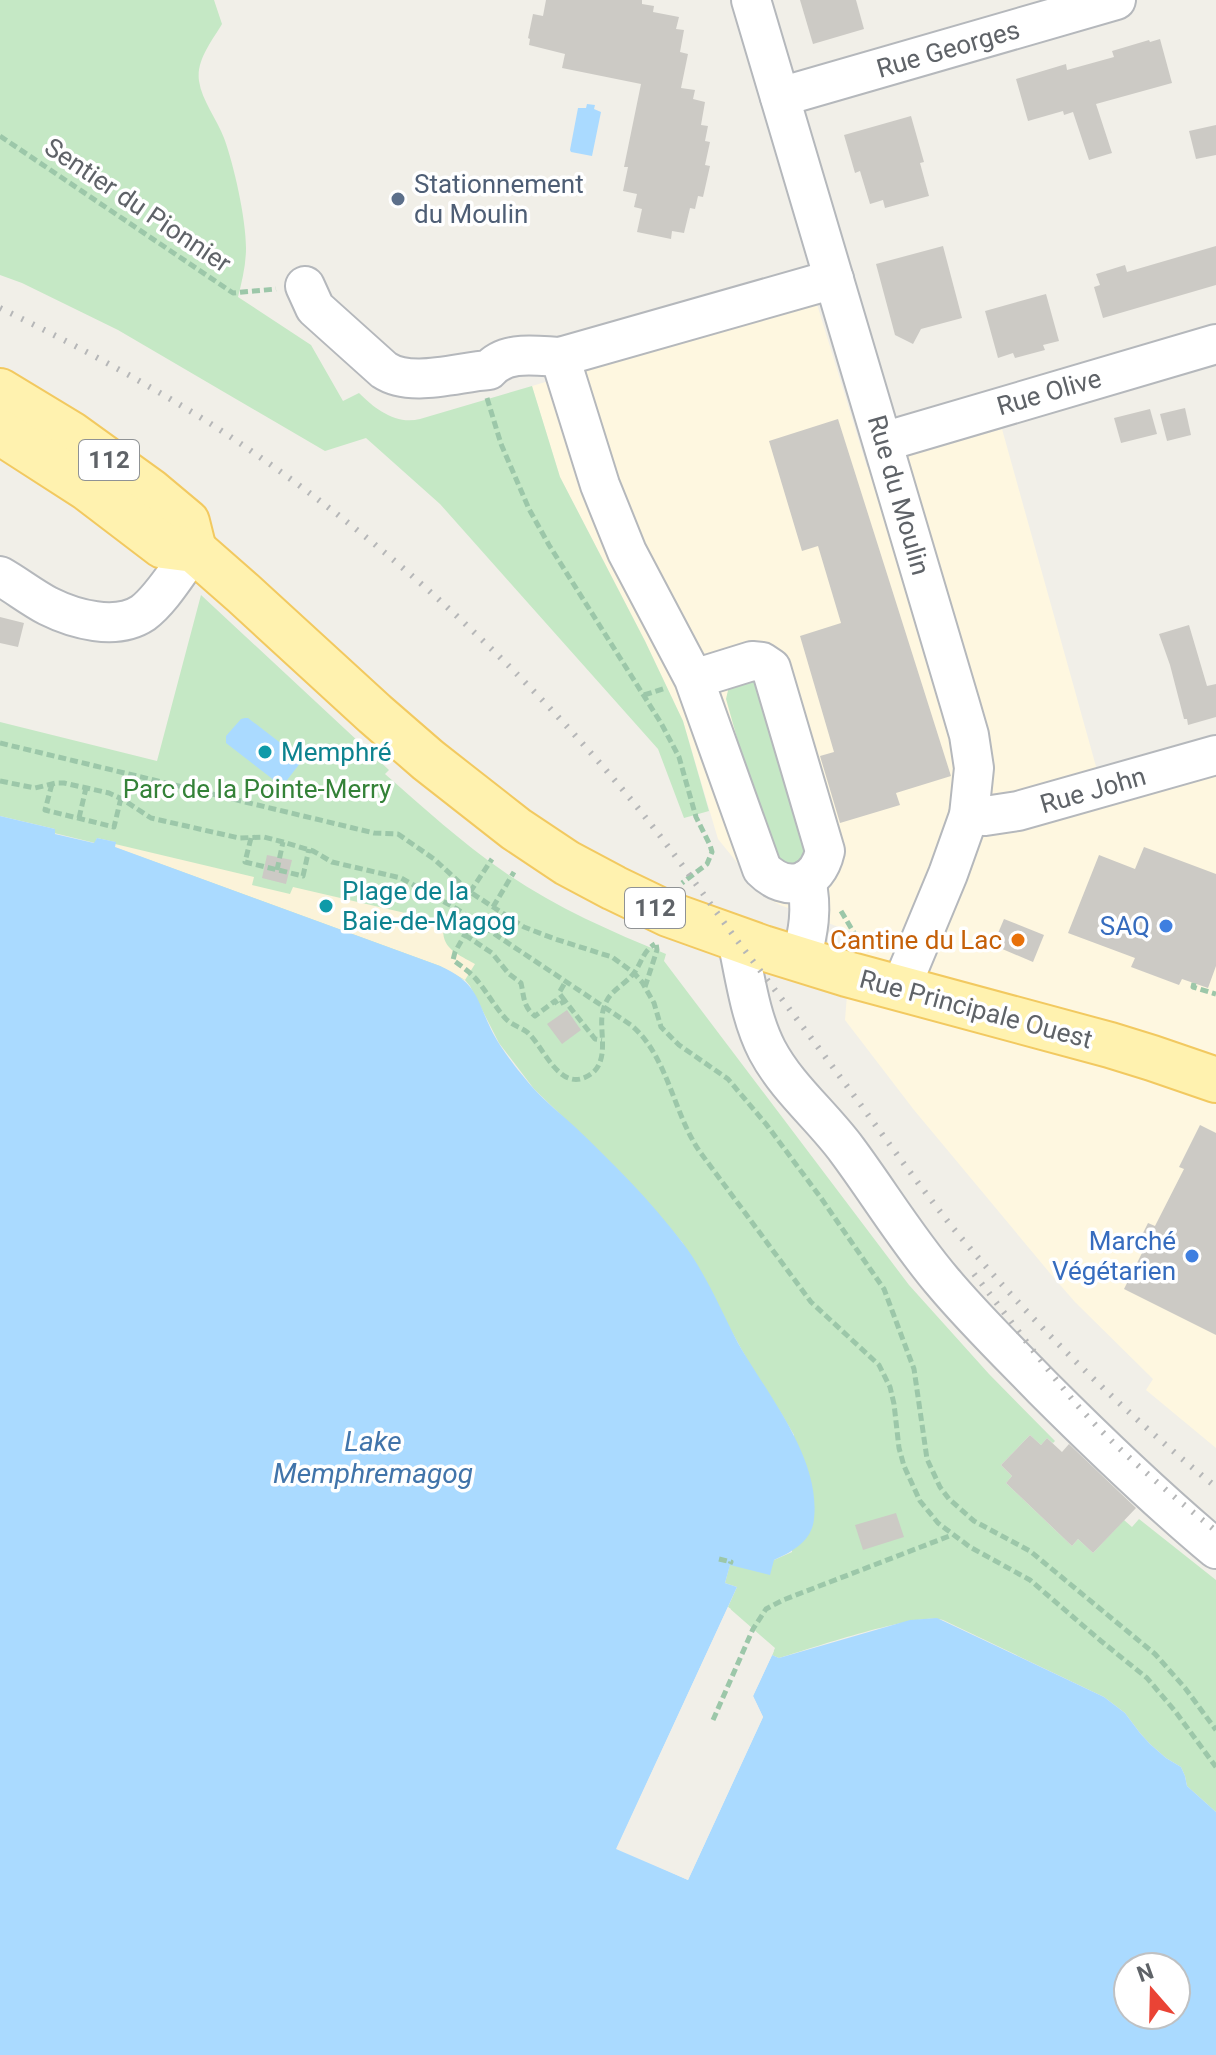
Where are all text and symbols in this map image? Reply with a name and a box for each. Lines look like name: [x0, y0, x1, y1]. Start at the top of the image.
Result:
street label: Rue Georges: [873, 14, 1023, 84]
street label: Sentier du Pionnier: [39, 132, 237, 279]
place label: Stationnement du Moulin: [414, 169, 584, 229]
marker: Stationnement du Moulin: [389, 190, 407, 208]
street label: Rue Olive: [993, 363, 1105, 421]
street label: Rue du Moulin: [862, 412, 936, 578]
road number: 112: [79, 440, 139, 480]
place label: Memphré: [281, 737, 392, 767]
marker: Memphré: [256, 743, 274, 761]
street label: Rue John: [1037, 761, 1149, 819]
park label: Parc de la Pointe-Merry: [123, 774, 391, 804]
place label: Plage de la Baie-de-Magog: [342, 876, 516, 936]
road number: 112: [625, 888, 685, 928]
marker: Plage de la Baie-de-Magog: [317, 897, 335, 915]
place label: SAQ: [1100, 911, 1150, 941]
marker: SAQ: [1157, 917, 1175, 935]
place label: Cantine du Lac: [830, 925, 1002, 955]
marker: Cantine du Lac: [1009, 931, 1027, 949]
street label: Rue Principale Ouest: [856, 963, 1096, 1055]
place label: Marché Végétarien: [1052, 1226, 1176, 1286]
marker: Marché Végétarien: [1183, 1247, 1201, 1265]
water label: Lake Memphremagog: [273, 1425, 473, 1490]
north arrow: [1112, 1951, 1192, 2031]
text: N: [1134, 1958, 1157, 1987]

